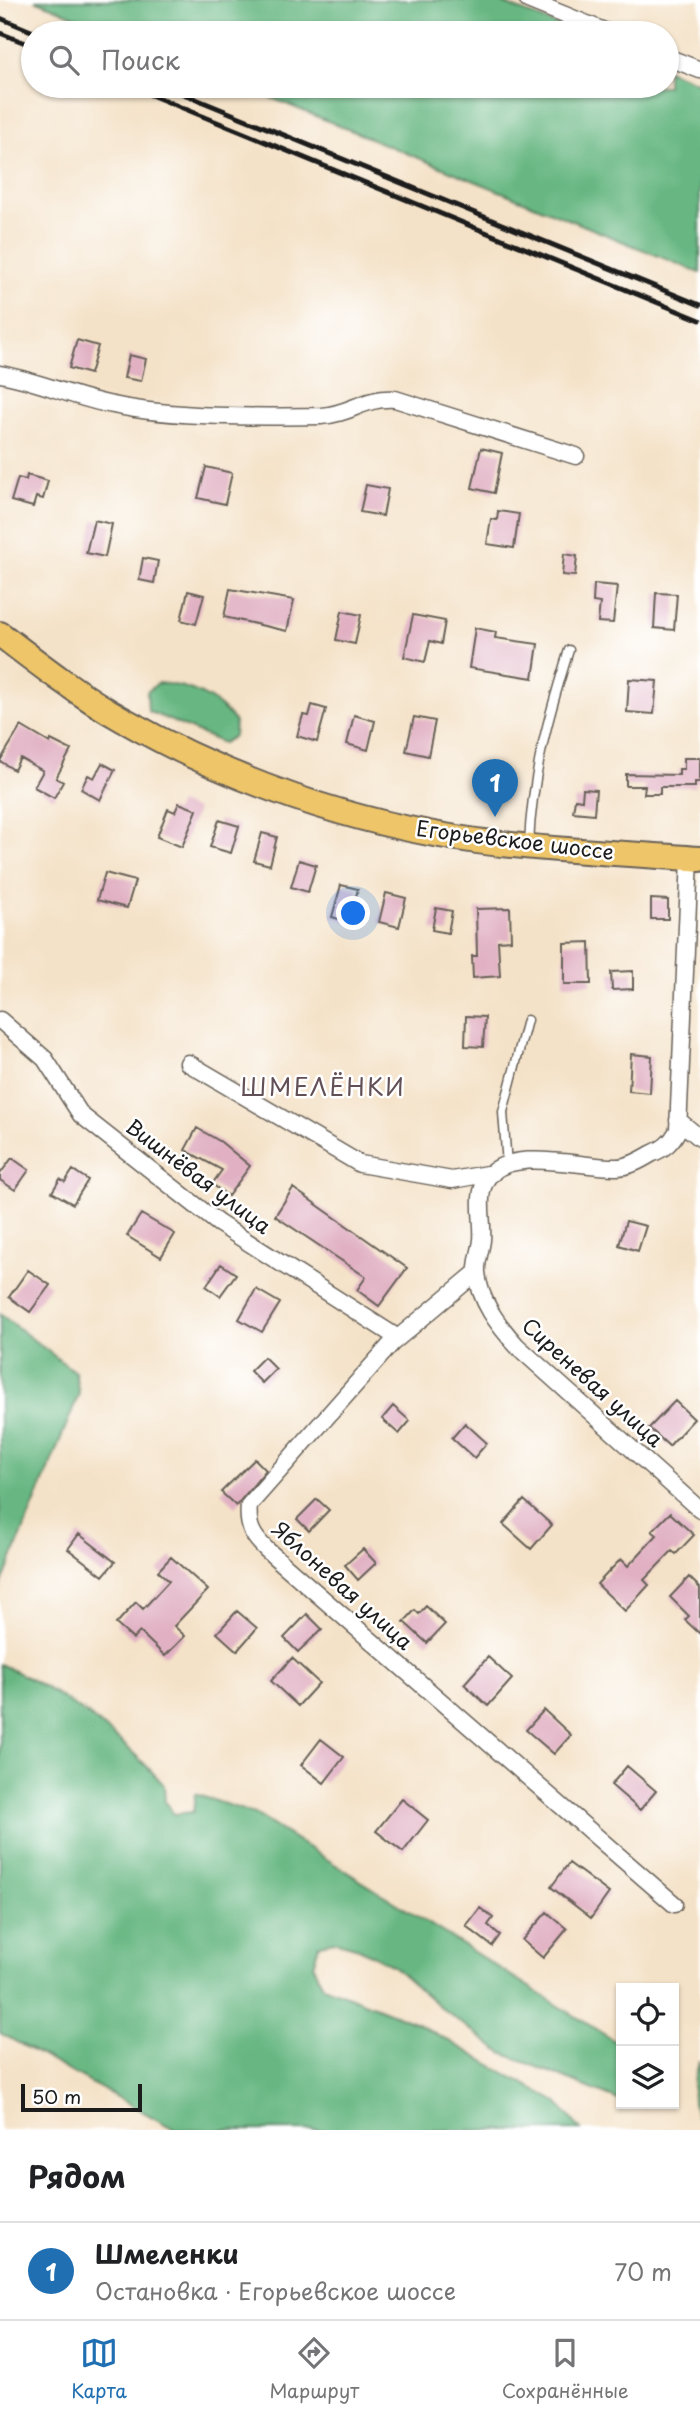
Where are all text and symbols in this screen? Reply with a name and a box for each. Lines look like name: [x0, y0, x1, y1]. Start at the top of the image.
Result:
search box: [21, 21, 679, 98]
text: Поиск: [101, 40, 180, 79]
icon: search: [45, 41, 83, 79]
pin: 1: [472, 759, 518, 817]
street label: Егорьевское шоссе: [415, 811, 616, 867]
your location: [336, 896, 370, 930]
district label: ШМЕЛЁНКИ: [240, 1068, 406, 1104]
street label: Вишнёвая улица: [120, 1110, 279, 1241]
street label: Сиреневая улица: [516, 1309, 672, 1454]
street label: Яблоневая улица: [266, 1513, 421, 1657]
map controls: [616, 1983, 679, 2109]
button: locate: [616, 1983, 679, 2046]
button: layers: [616, 2046, 679, 2109]
scale bar: [21, 2081, 142, 2113]
text: 50 m: [32, 2082, 81, 2110]
text: Рядом: [28, 2153, 126, 2198]
text: Шмеленки: [95, 2234, 239, 2273]
text: 1: [46, 2254, 57, 2289]
text: 70 m: [614, 2254, 672, 2289]
text: Остановка · Егорьевское шоссе: [95, 2273, 456, 2308]
tab: Карта: [71, 2334, 127, 2404]
tab: Маршрут: [269, 2334, 359, 2404]
tab: Сохранённые: [502, 2334, 629, 2404]

